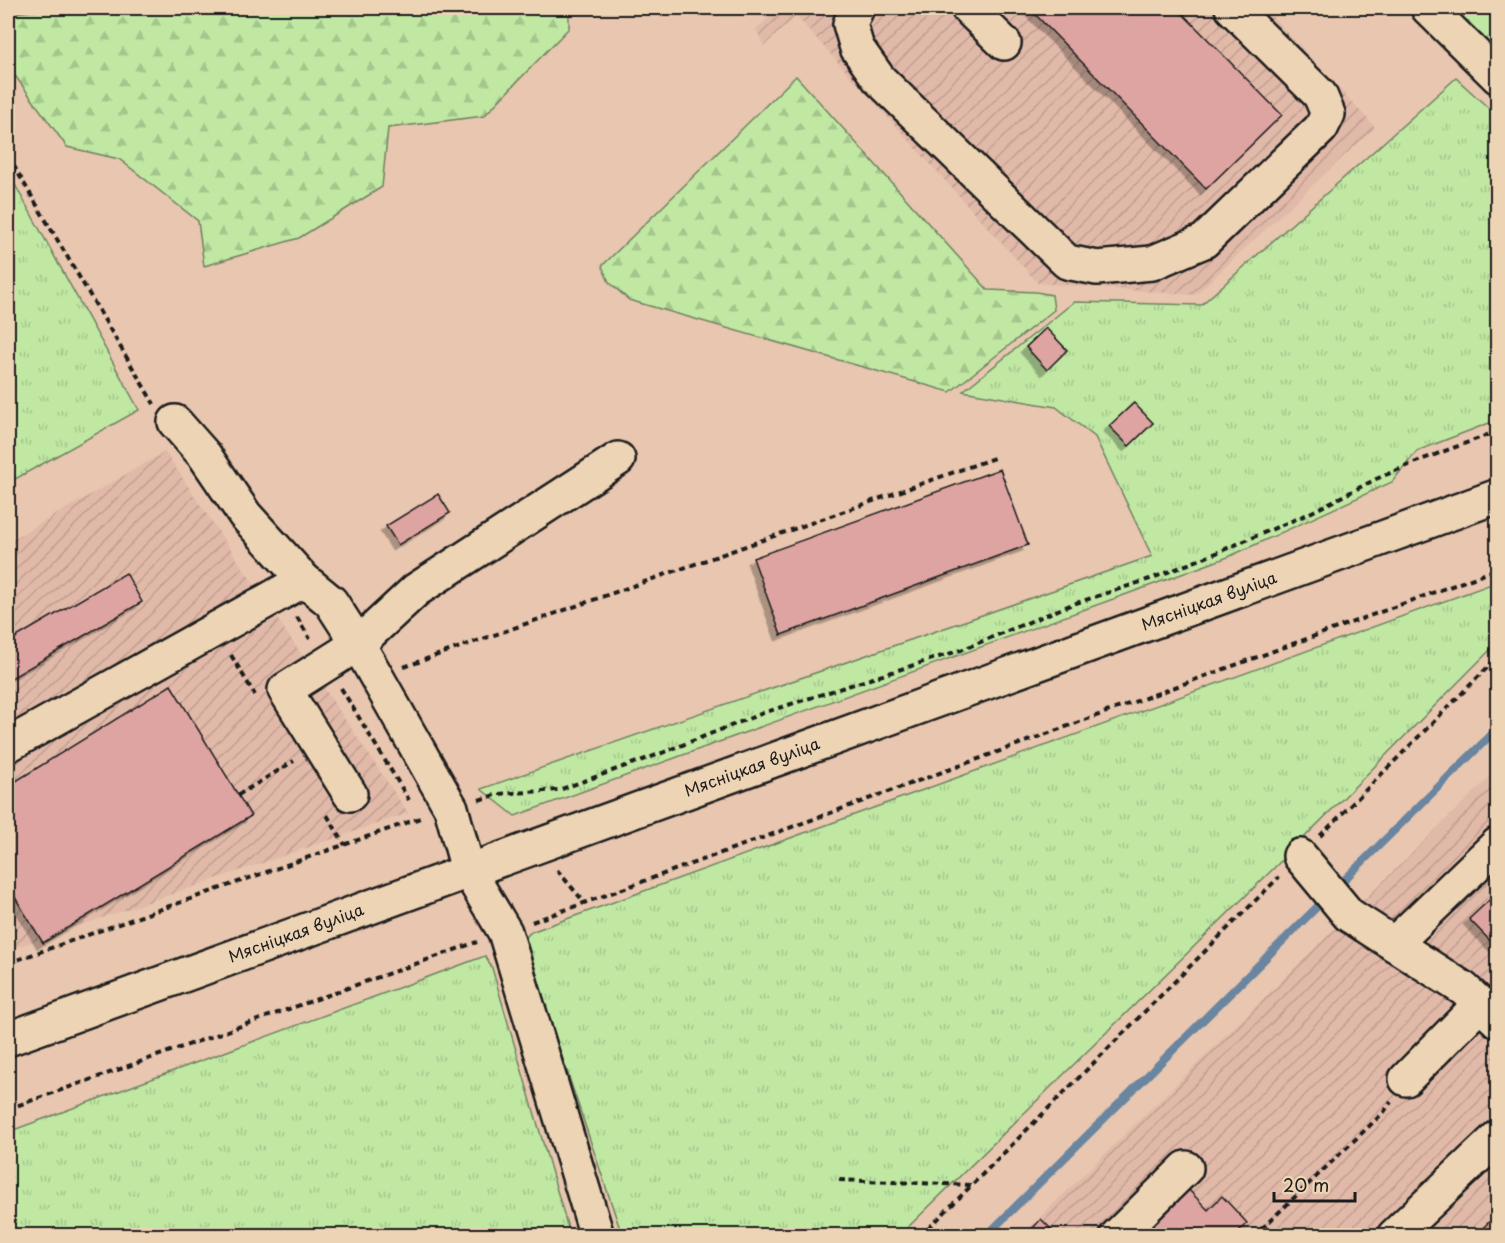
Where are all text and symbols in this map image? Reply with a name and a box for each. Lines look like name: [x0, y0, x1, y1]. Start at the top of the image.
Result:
street label: Мясніцкая вуліца: [1138, 564, 1280, 636]
street label: Мясніцкая вуліца: [681, 730, 823, 802]
street label: Мясніцкая вуліца: [225, 896, 367, 968]
scale bar: [1274, 1165, 1355, 1203]
text: 20 m: [1283, 1171, 1329, 1198]

